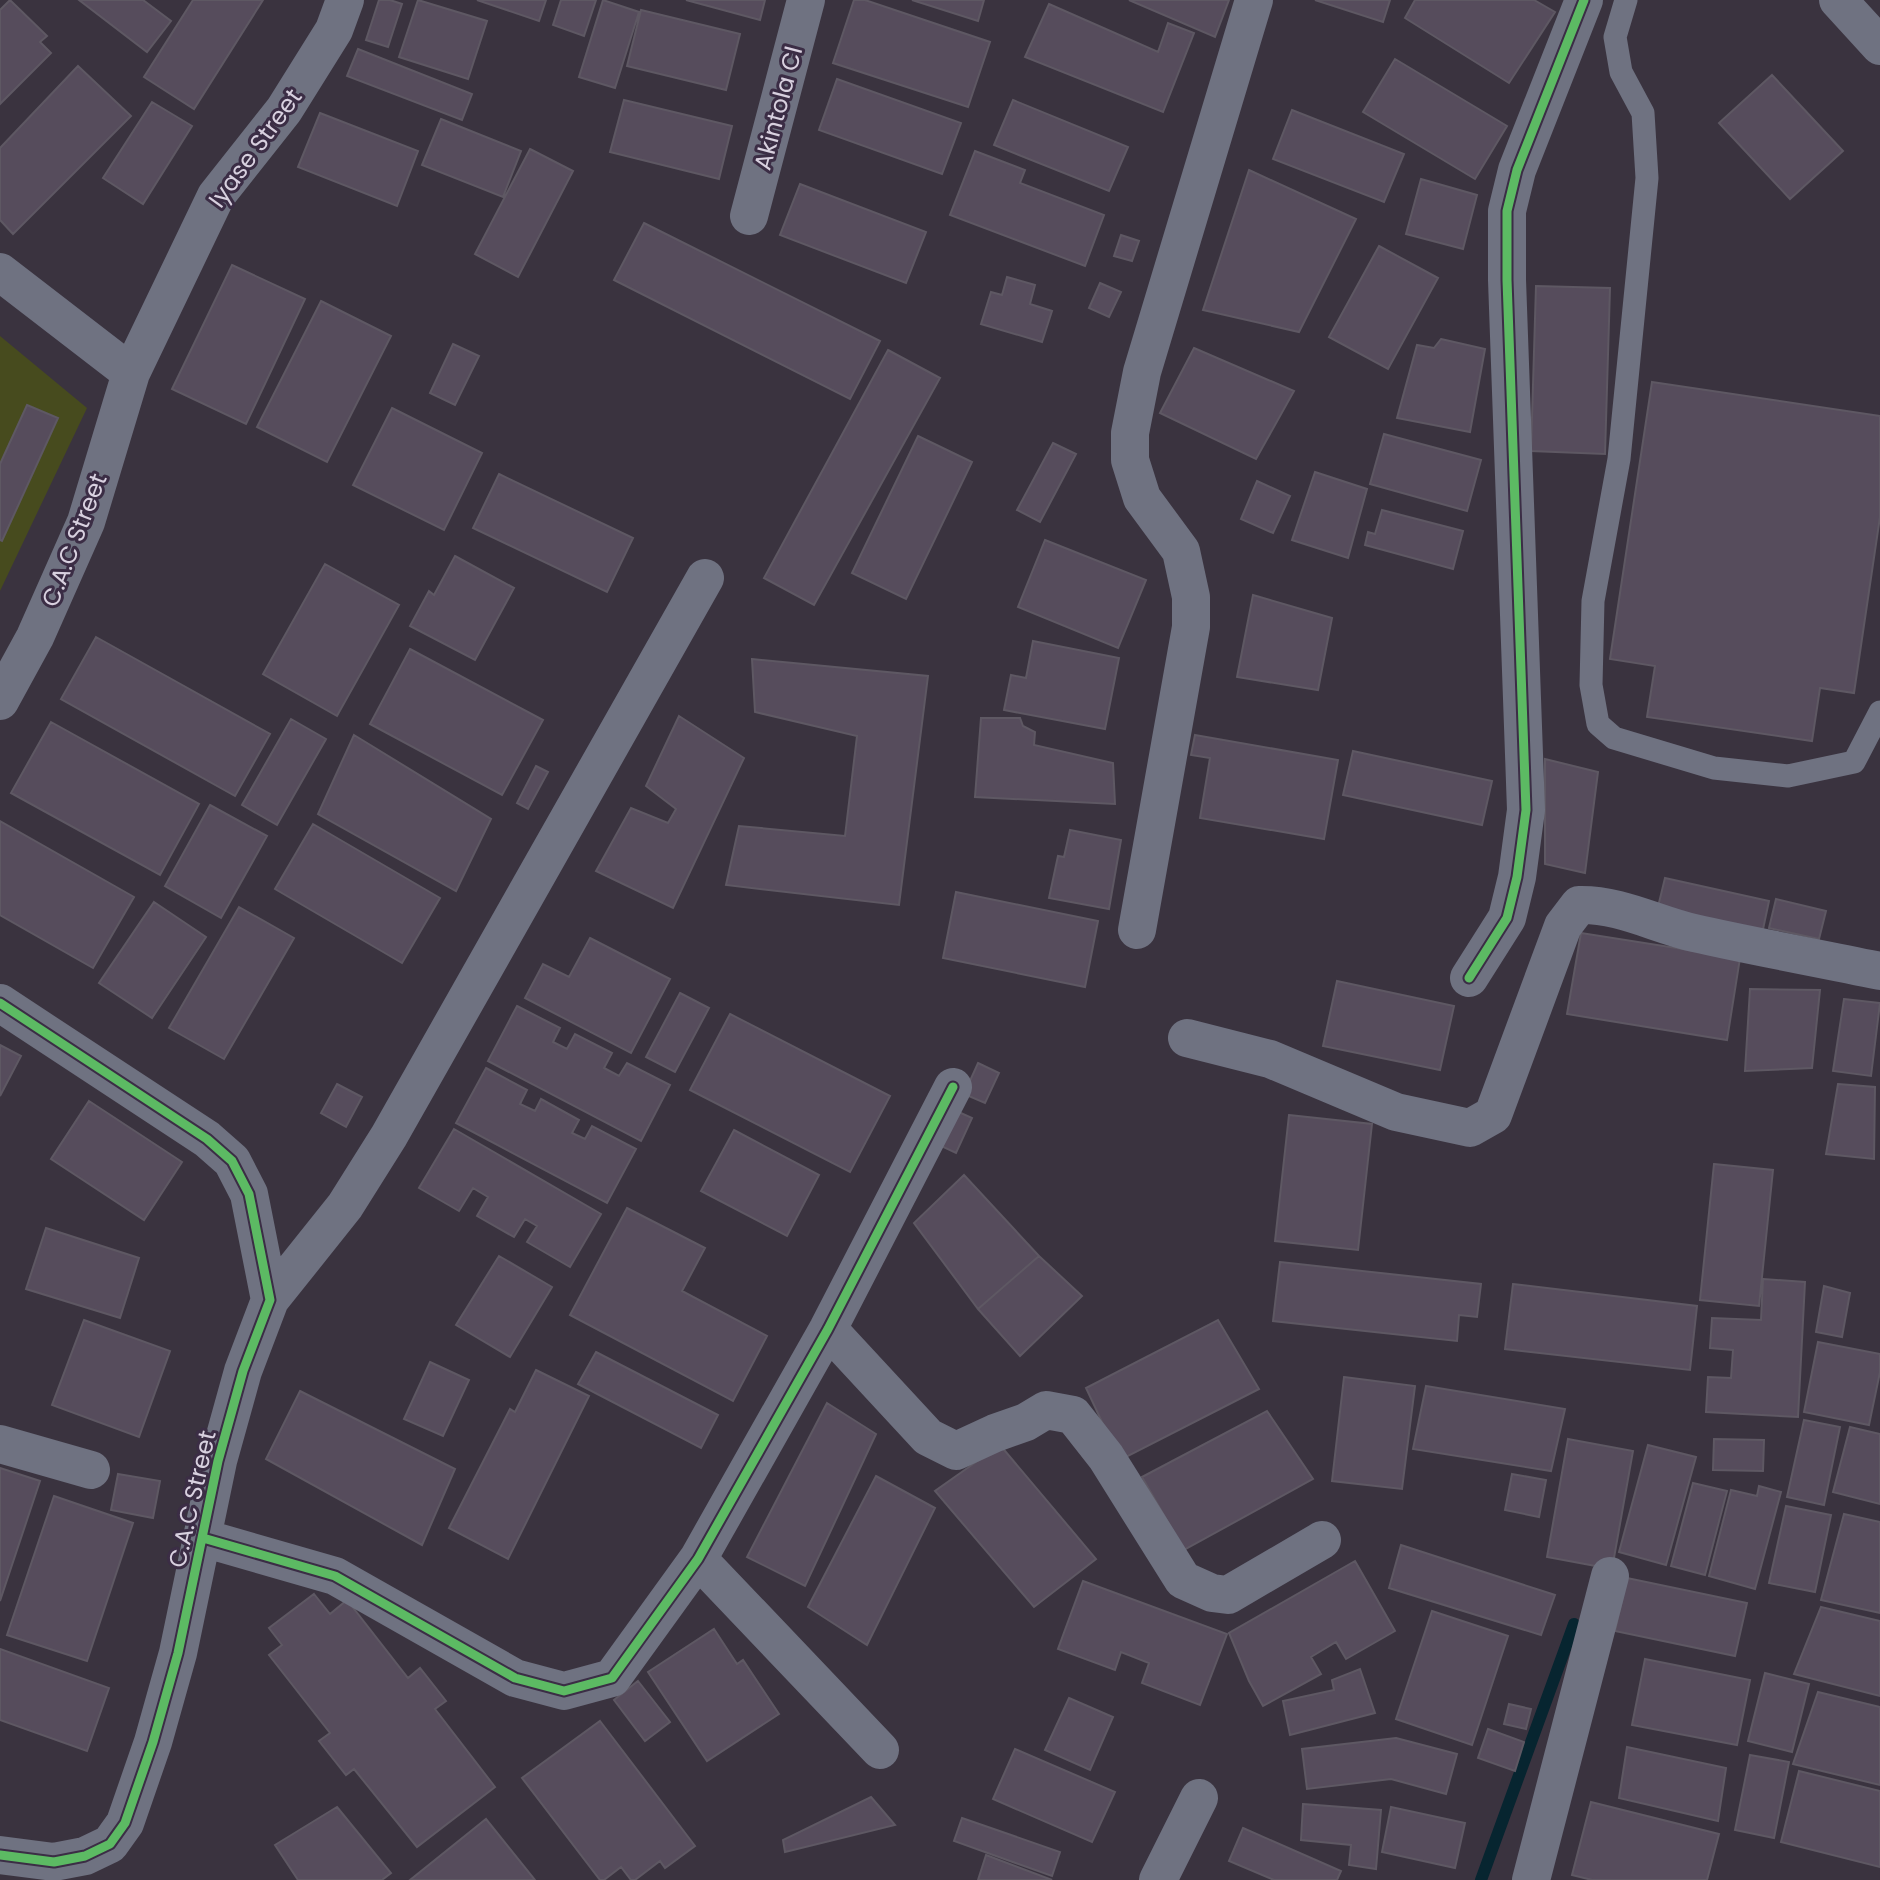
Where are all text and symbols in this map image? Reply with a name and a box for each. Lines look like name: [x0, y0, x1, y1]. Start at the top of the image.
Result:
street label: Akintola Cl: [746, 42, 810, 174]
street label: Iyase Street: [201, 82, 309, 214]
street label: C.A.C Street: [34, 469, 114, 611]
street label: C.A.C Street: [160, 1427, 224, 1571]

